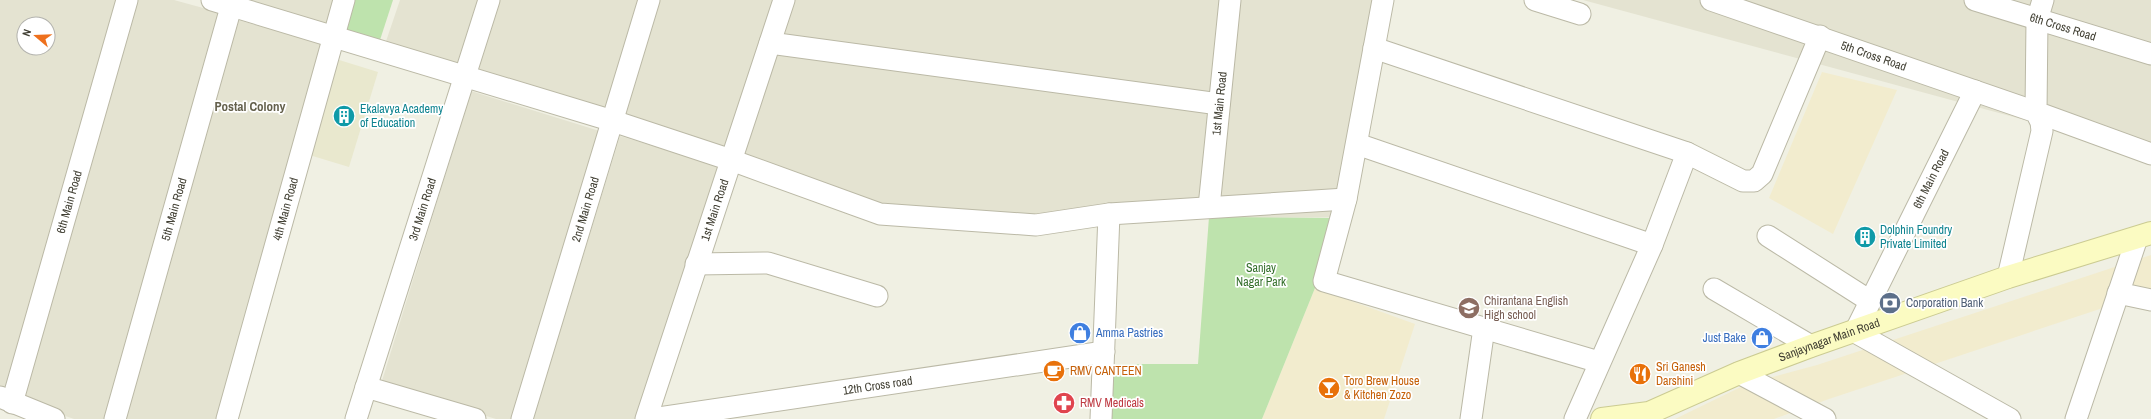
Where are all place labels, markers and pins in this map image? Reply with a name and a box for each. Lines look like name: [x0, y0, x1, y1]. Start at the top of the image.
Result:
place label: Ekalavya Academy of Education: [360, 101, 443, 131]
building icon: Ekalavya Academy of Education: [331, 103, 357, 129]
place label: Dolphin Foundry Private Limited: [1880, 222, 1952, 252]
building icon: Dolphin Foundry Private Limited: [1852, 224, 1878, 250]
bank icon: Corporation Bank: [1877, 290, 1903, 316]
place label: Chirantana English High school: [1484, 293, 1568, 323]
school or university icon: Chirantana English High school: [1456, 295, 1482, 321]
place label: Corporation Bank: [1906, 295, 1983, 311]
shop icon: Amma Pastries: [1067, 320, 1093, 346]
place label: Amma Pastries: [1095, 325, 1163, 341]
shop icon: Just Bake: [1749, 325, 1775, 351]
place label: Just Bake: [1703, 330, 1746, 346]
cafe icon: RMV CANTEEN: [1041, 358, 1067, 384]
place label: Sri Ganesh Darshini: [1656, 359, 1706, 389]
restaurant icon: Sri Ganesh Darshini: [1627, 361, 1653, 387]
place label: RMV CANTEEN: [1070, 363, 1142, 379]
place label: Toro Brew House & Kitchen Zozo: [1344, 373, 1419, 403]
bar icon: Toro Brew House & Kitchen Zozo: [1316, 375, 1342, 401]
pharmacy icon: RMV Medicals: [1051, 390, 1077, 416]
place label: RMV Medicals: [1080, 395, 1144, 411]

